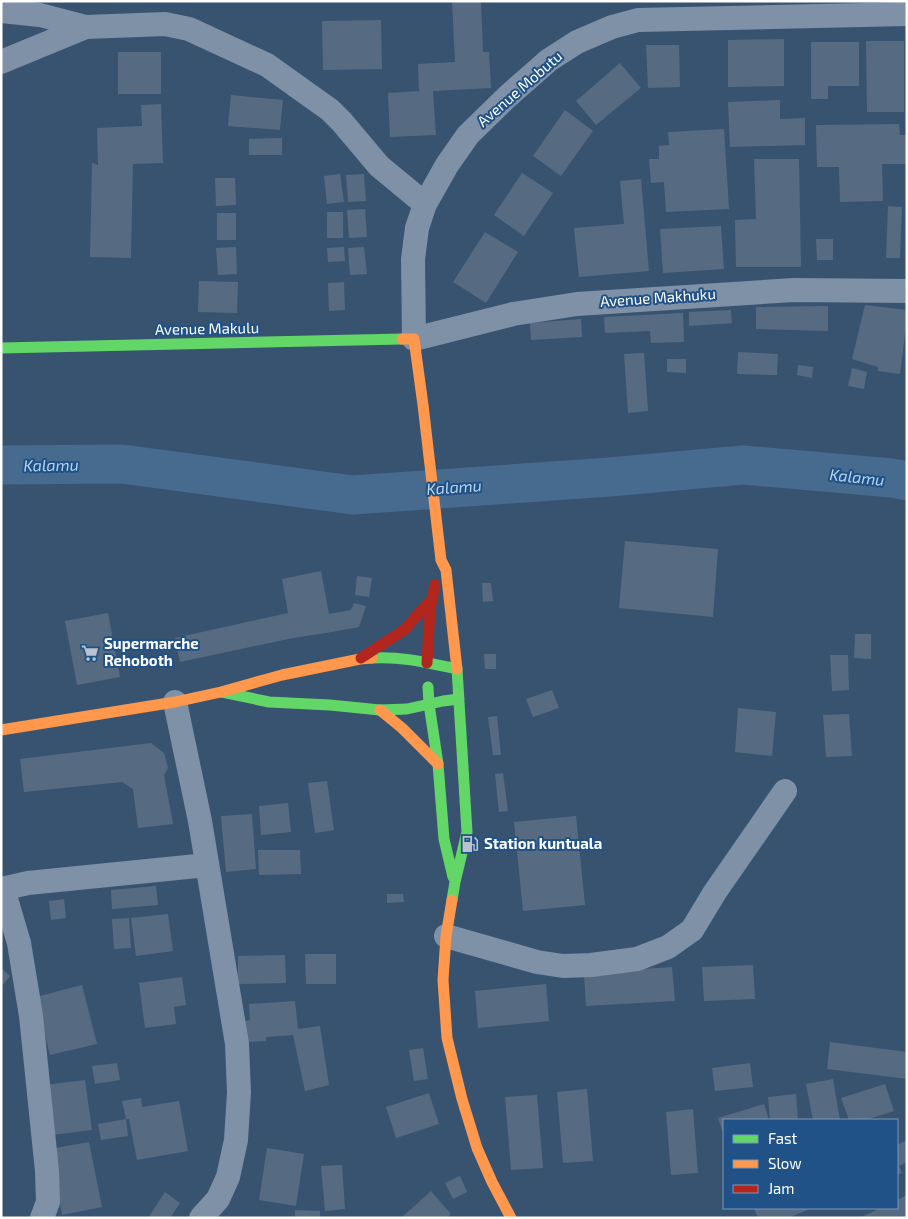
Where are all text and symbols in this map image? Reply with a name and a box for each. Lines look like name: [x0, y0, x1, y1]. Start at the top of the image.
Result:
street label: Avenue Mobutu: [473, 46, 565, 130]
street label: Avenue Makhuku: [599, 284, 716, 310]
street label: Avenue Makulu: [155, 318, 259, 338]
water label: Kalamu: [23, 455, 79, 474]
water label: Kalamu: [829, 464, 886, 489]
water label: Kalamu: [426, 475, 482, 498]
place label: Supermarche Rehoboth: [104, 634, 199, 669]
supermarket icon: Supermarche Rehoboth: [80, 643, 100, 663]
fuel station icon: Station kuntuala: [460, 834, 480, 854]
place label: Station kuntuala: [484, 834, 602, 852]
legend: [723, 1119, 898, 1209]
text: Fast: [768, 1129, 798, 1147]
text: Slow: [768, 1154, 802, 1172]
text: Jam: [768, 1179, 794, 1197]

